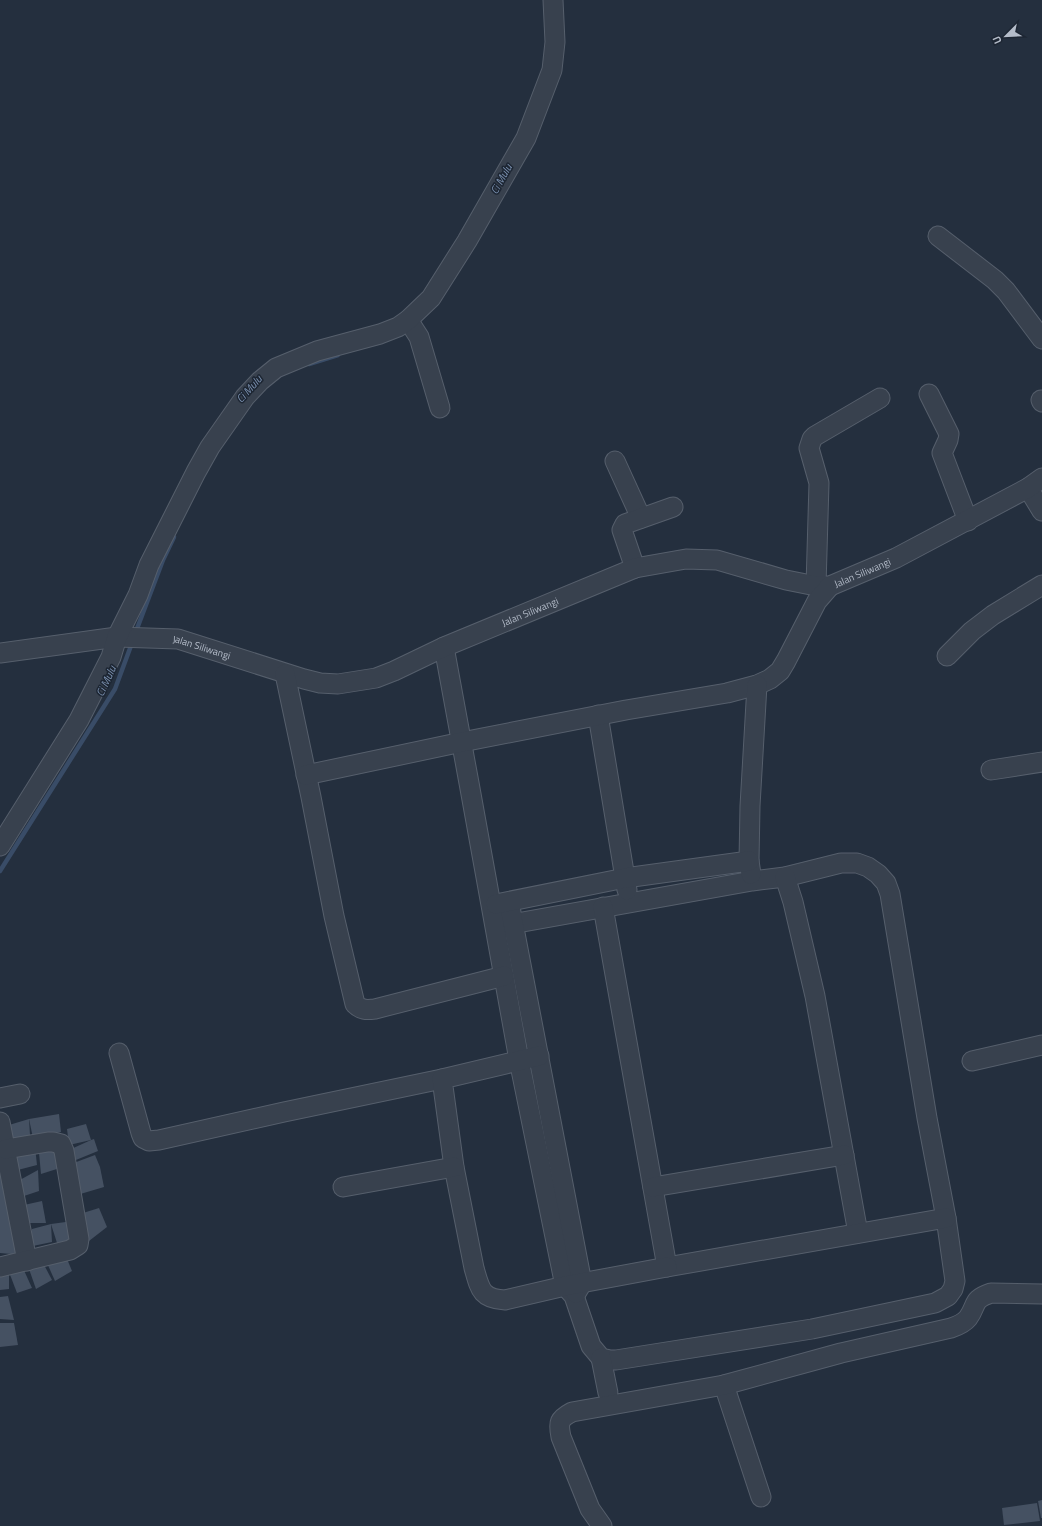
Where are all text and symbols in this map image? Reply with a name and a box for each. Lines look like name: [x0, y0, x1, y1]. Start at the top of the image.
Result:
north arrow: [986, 16, 1026, 56]
text: U: [988, 34, 1006, 47]
water label: Ci Mulu: [486, 160, 517, 197]
water label: Ci Mulu: [232, 371, 267, 406]
street label: Jalan Siliwangi: [832, 554, 893, 591]
street label: Jalan Siliwangi: [499, 593, 561, 630]
street label: Jalan Siliwangi: [173, 631, 233, 663]
water label: Ci Mulu: [92, 662, 121, 699]

